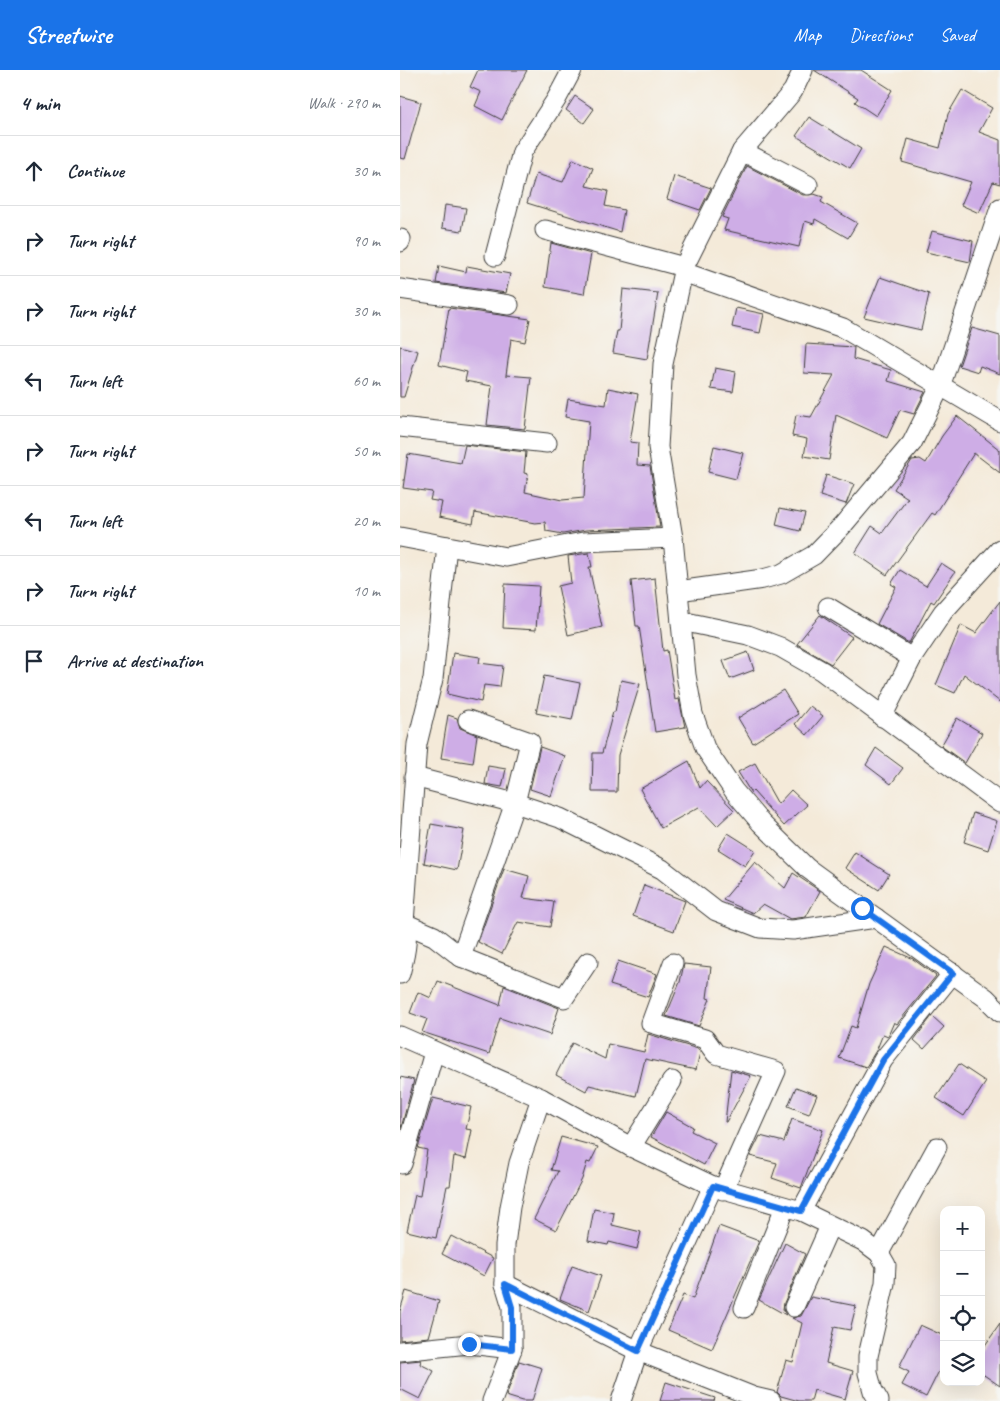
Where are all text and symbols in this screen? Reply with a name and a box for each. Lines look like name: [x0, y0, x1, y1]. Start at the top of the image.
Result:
text: Streetwise: [25, 20, 111, 50]
text: Map: [794, 24, 821, 46]
text: Directions: [849, 24, 912, 46]
text: Saved: [940, 24, 975, 46]
text: 4 min: [20, 90, 60, 116]
text: Walk · 290 m: [308, 93, 380, 113]
icon: ahead: [20, 157, 48, 185]
text: Continue: [67, 159, 124, 183]
text: 30 m: [353, 161, 380, 181]
icon: right: [20, 227, 48, 255]
text: Turn right: [67, 229, 134, 253]
text: 90 m: [353, 231, 380, 251]
icon: right: [20, 297, 48, 325]
text: Turn right: [67, 299, 134, 323]
text: 30 m: [353, 301, 380, 321]
icon: left: [20, 367, 48, 395]
text: Turn left: [67, 369, 122, 393]
text: 60 m: [353, 371, 380, 391]
icon: right: [20, 437, 48, 465]
text: Turn right: [67, 439, 134, 463]
text: 50 m: [353, 441, 380, 461]
icon: left: [20, 507, 48, 535]
text: Turn left: [67, 509, 122, 533]
text: 20 m: [353, 511, 380, 531]
icon: right: [20, 577, 48, 605]
text: Turn right: [67, 579, 134, 603]
text: 10 m: [353, 581, 380, 601]
icon: arrive: [20, 647, 48, 675]
text: Arrive at destination: [67, 649, 203, 673]
route start: [851, 897, 874, 920]
map controls: [940, 1206, 985, 1386]
button: +: [940, 1206, 985, 1251]
button: −: [940, 1251, 985, 1296]
button: locate: [940, 1296, 985, 1341]
route end: [458, 1333, 481, 1356]
button: layers: [940, 1341, 985, 1386]

